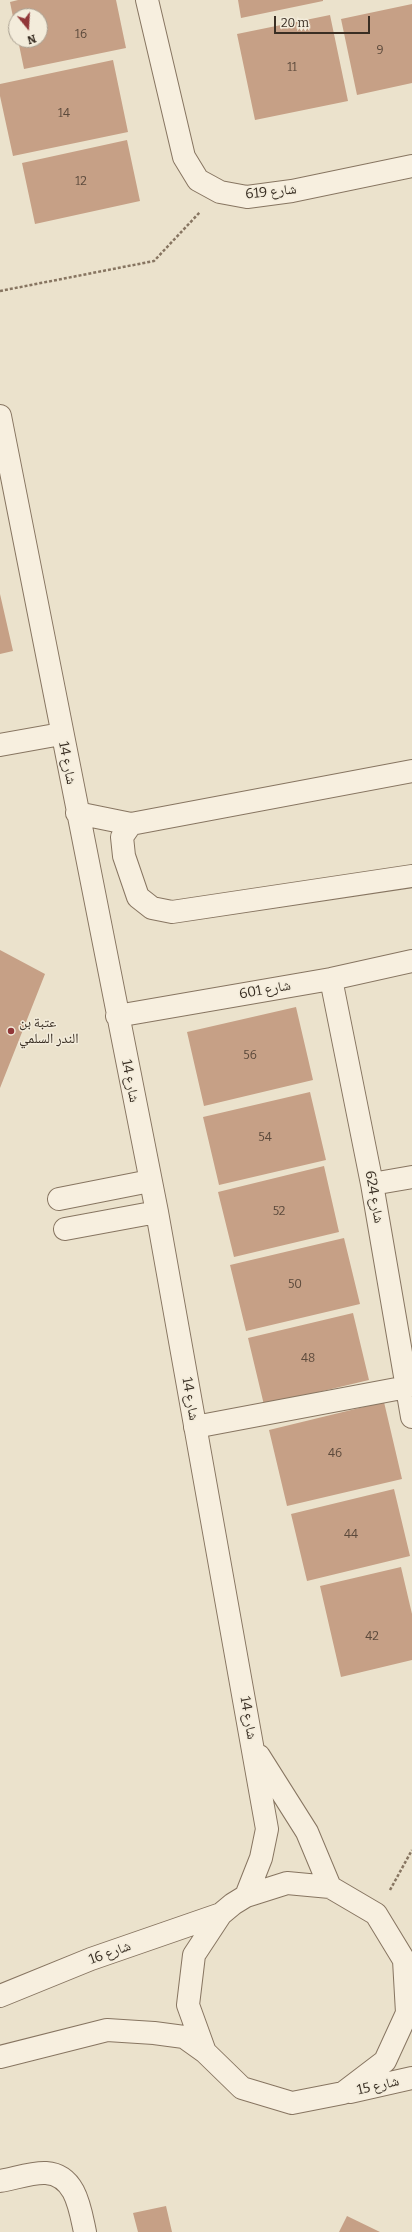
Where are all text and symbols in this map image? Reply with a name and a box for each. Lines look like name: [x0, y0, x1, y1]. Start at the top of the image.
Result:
north arrow: [8, 8, 48, 48]
scale bar: [276, 8, 372, 34]
text: 20 m: [281, 16, 309, 30]
house number: 16: [75, 28, 87, 42]
text: N: [26, 31, 38, 46]
house number: 9: [376, 44, 384, 58]
house number: 11: [287, 61, 297, 75]
house number: 14: [58, 107, 70, 121]
house number: 12: [75, 175, 87, 189]
street label: شارع 619: [245, 181, 297, 203]
street label: شارع 14: [55, 740, 79, 786]
street label: شارع 601: [238, 977, 292, 1003]
place label: عتبة بن الندر السلمي: [19, 1015, 79, 1048]
marker: عتبة بن الندر السلمي: [6, 1026, 16, 1036]
house number: 56: [243, 1049, 257, 1063]
street label: شارع 14: [118, 1058, 142, 1104]
house number: 54: [258, 1131, 272, 1145]
street label: شارع 624: [361, 1169, 387, 1225]
house number: 52: [273, 1205, 285, 1219]
house number: 50: [288, 1278, 302, 1292]
house number: 48: [301, 1352, 315, 1366]
street label: شارع 14: [178, 1376, 202, 1422]
house number: 46: [328, 1447, 342, 1461]
house number: 44: [344, 1528, 358, 1542]
house number: 42: [365, 1630, 379, 1644]
street label: شارع 14: [236, 1695, 260, 1741]
street label: شارع 16: [87, 1938, 133, 1968]
street label: شارع 15: [355, 2073, 401, 2099]

